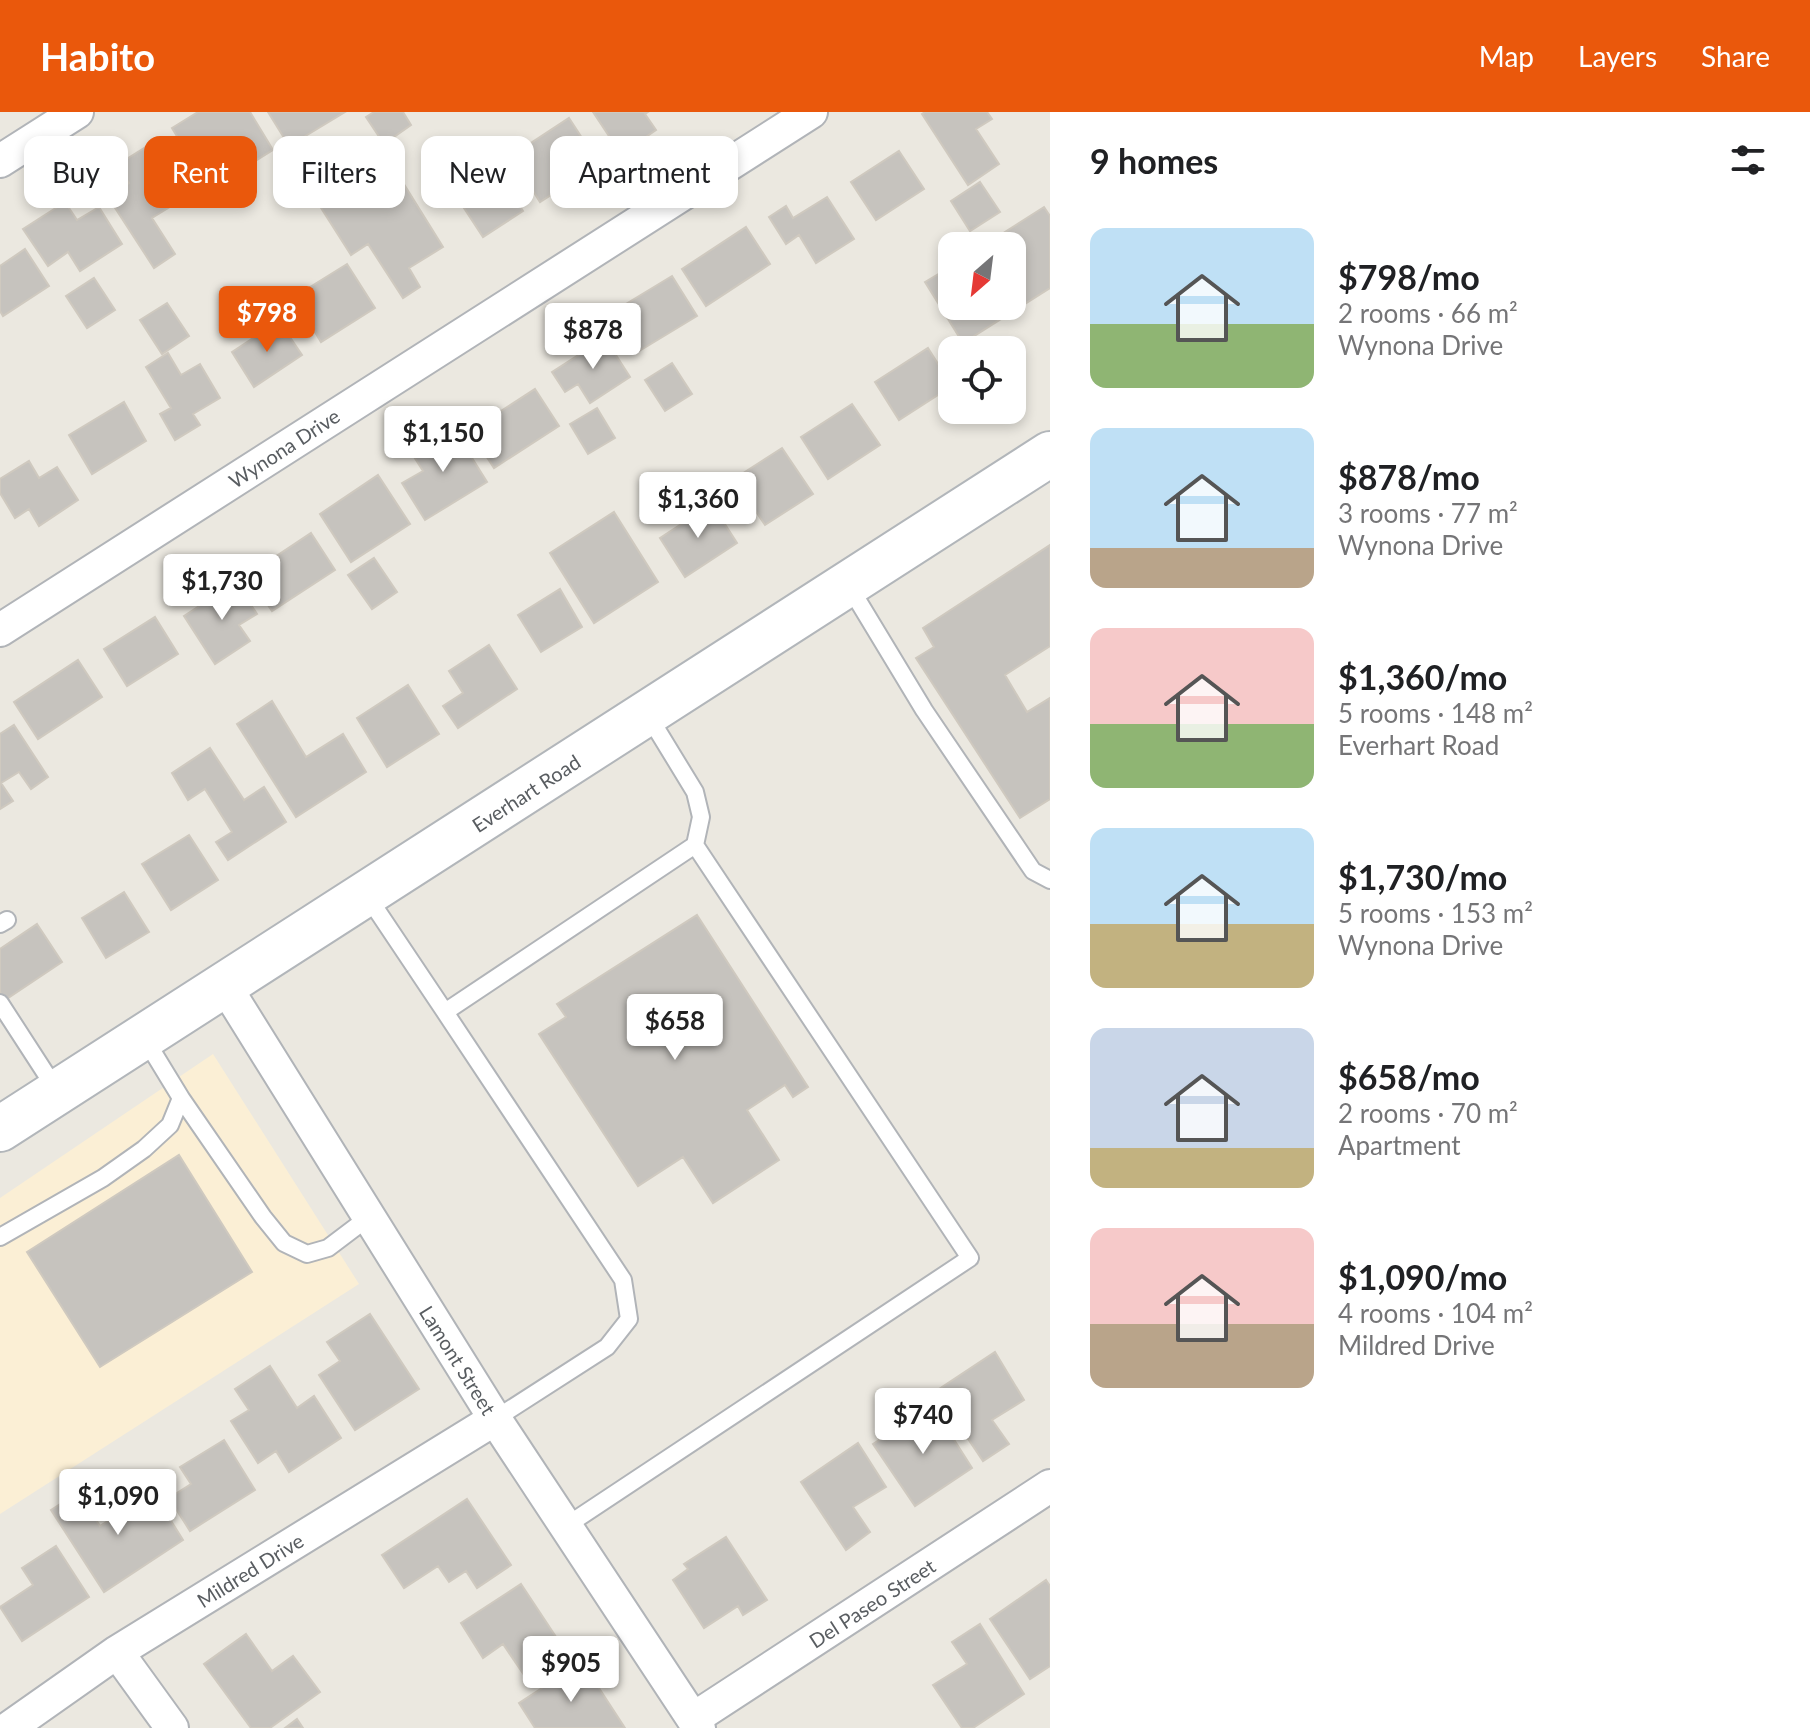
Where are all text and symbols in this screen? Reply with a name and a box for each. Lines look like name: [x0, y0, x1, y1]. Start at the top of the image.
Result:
text: Habito: [40, 33, 155, 79]
text: Map: [1479, 39, 1534, 73]
text: Layers: [1578, 39, 1657, 73]
text: Share: [1701, 39, 1770, 73]
chip: Buy: [24, 136, 128, 208]
chip: Rent: [144, 136, 257, 208]
chip: Filters: [273, 136, 405, 208]
chip: New: [421, 136, 534, 208]
chip: Apartment: [550, 136, 738, 208]
icon: filters: [1726, 138, 1770, 182]
text: 9 homes: [1090, 140, 1218, 181]
north arrow: [938, 232, 1026, 320]
map controls: [938, 232, 1026, 424]
text: $798/mo: [1338, 256, 1480, 297]
icon: home: [1154, 260, 1250, 356]
pin: $798: [220, 286, 314, 354]
text: $798: [237, 296, 297, 328]
text: 2 rooms · 66 m²: [1338, 297, 1518, 329]
pin: $878: [546, 303, 640, 371]
text: $878: [563, 313, 623, 345]
text: Wynona Drive: [1338, 329, 1503, 361]
button: locate: [938, 336, 1026, 424]
street label: Wynona Drive: [224, 403, 344, 493]
pin: $1,150: [378, 406, 508, 474]
text: $1,150: [402, 416, 484, 448]
text: $878/mo: [1338, 456, 1480, 497]
icon: home: [1154, 460, 1250, 556]
pin: $1,360: [633, 472, 763, 540]
text: $1,360: [657, 482, 739, 514]
text: 3 rooms · 77 m²: [1338, 497, 1518, 529]
text: Wynona Drive: [1338, 529, 1503, 561]
pin: $1,730: [157, 554, 287, 622]
text: $1,730: [181, 564, 263, 596]
text: $1,360/mo: [1338, 656, 1507, 697]
icon: home: [1154, 660, 1250, 756]
text: 5 rooms · 148 m²: [1338, 697, 1533, 729]
text: Everhart Road: [1338, 729, 1499, 761]
street label: Everhart Road: [467, 749, 585, 837]
text: $1,730/mo: [1338, 856, 1507, 897]
icon: home: [1154, 860, 1250, 956]
text: 5 rooms · 153 m²: [1338, 897, 1533, 929]
text: Wynona Drive: [1338, 929, 1503, 961]
pin: $658: [628, 994, 722, 1062]
text: $658: [645, 1004, 705, 1036]
text: $658/mo: [1338, 1056, 1480, 1097]
icon: home: [1154, 1060, 1250, 1156]
text: 2 rooms · 70 m²: [1338, 1097, 1518, 1129]
text: Apartment: [1338, 1129, 1461, 1161]
text: $1,090/mo: [1338, 1256, 1507, 1297]
icon: home: [1154, 1260, 1250, 1356]
text: 4 rooms · 104 m²: [1338, 1297, 1533, 1329]
street label: Lamont Street: [415, 1301, 501, 1419]
text: Mildred Drive: [1338, 1329, 1495, 1361]
pin: $740: [876, 1388, 970, 1456]
text: $740: [893, 1398, 953, 1430]
pin: $1,090: [53, 1469, 183, 1537]
text: $1,090: [77, 1479, 159, 1511]
street label: Mildred Drive: [193, 1528, 307, 1612]
street label: Del Paseo Street: [804, 1553, 940, 1653]
pin: $905: [524, 1636, 618, 1704]
text: $905: [541, 1646, 601, 1678]

